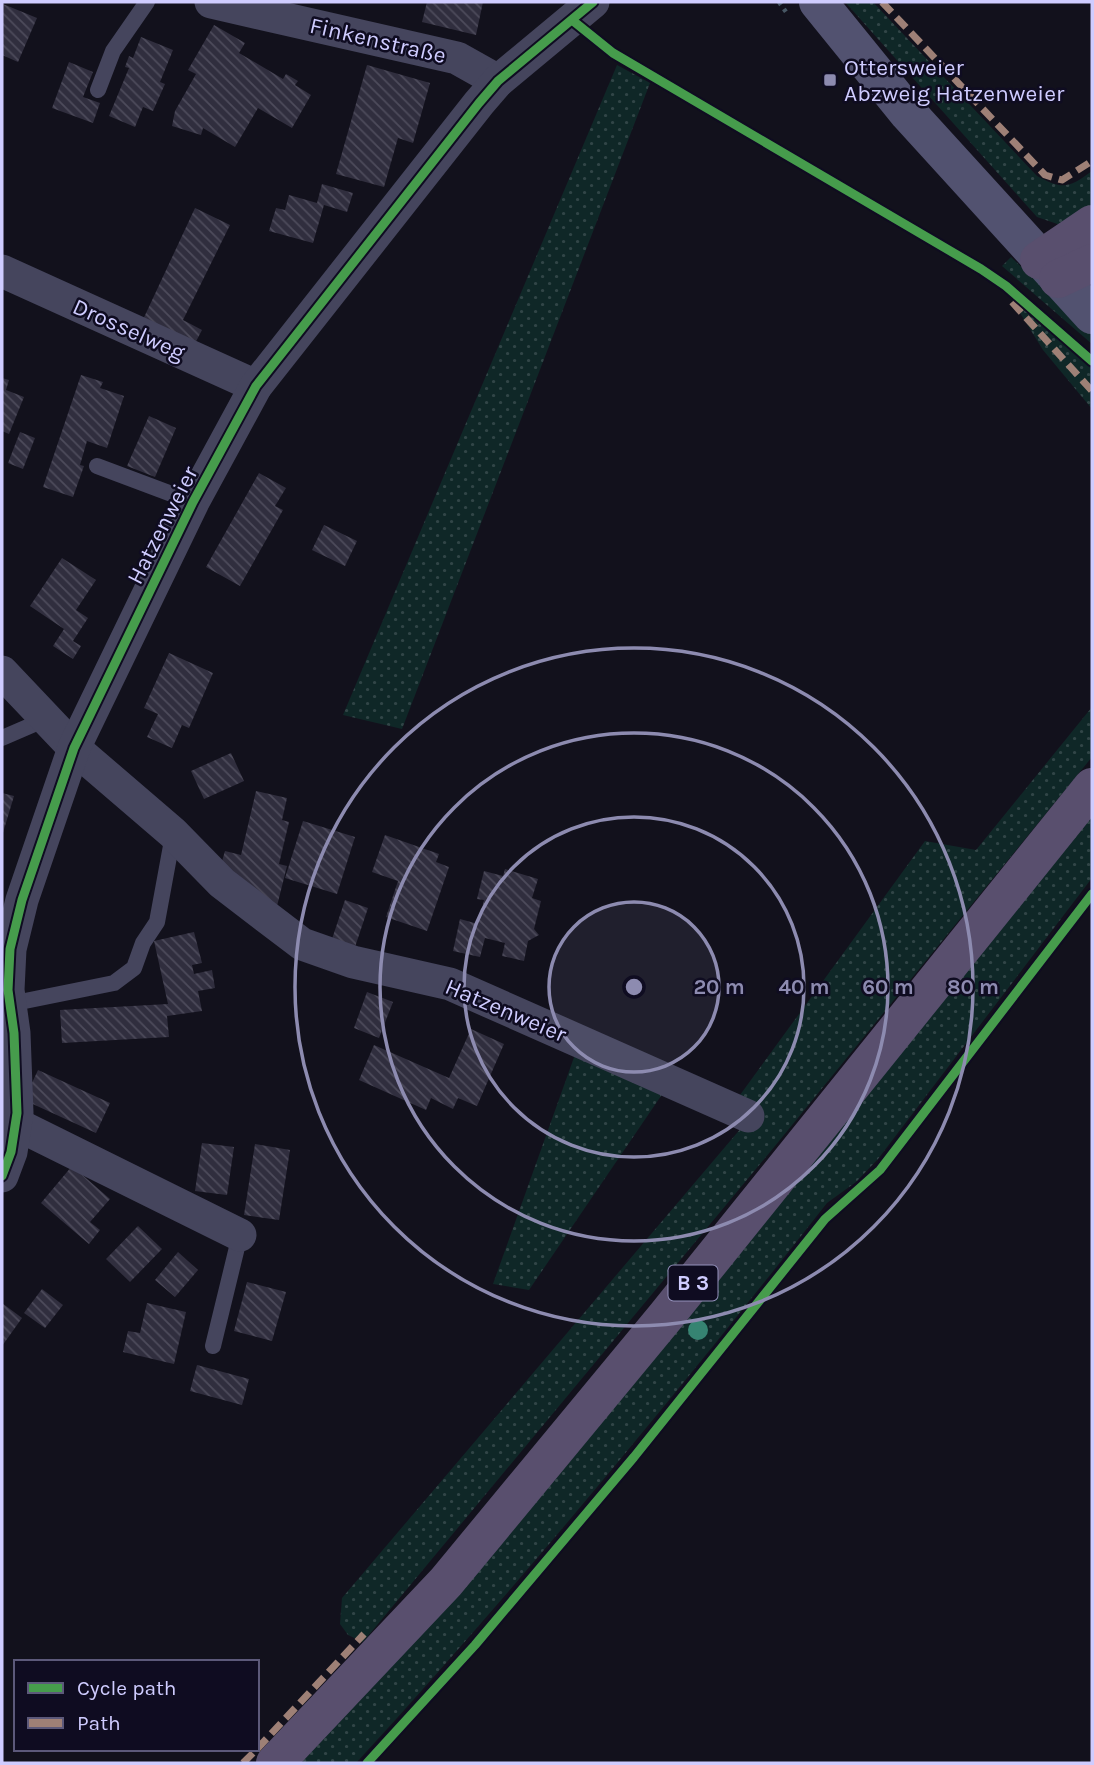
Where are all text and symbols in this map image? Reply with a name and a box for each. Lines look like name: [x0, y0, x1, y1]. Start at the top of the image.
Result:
street label: Finkenstraße: [307, 12, 449, 69]
place label: Ottersweier Abzweig Hatzenweier: [844, 54, 1065, 107]
marker: Ottersweier Abzweig Hatzenweier: [822, 72, 838, 88]
street label: Drosselweg: [69, 293, 189, 366]
street label: Hatzenweier: [121, 461, 204, 589]
street label: Hatzenweier: [441, 973, 571, 1048]
centre of rings: [622, 975, 646, 999]
text: 20 m: [693, 975, 745, 999]
text: 40 m: [778, 975, 830, 999]
text: 60 m: [862, 975, 914, 999]
text: 80 m: [947, 975, 999, 999]
road number: B 3: [668, 1266, 718, 1300]
legend: [14, 1660, 259, 1751]
text: Cycle path: [77, 1676, 177, 1700]
text: Path: [77, 1711, 121, 1735]

